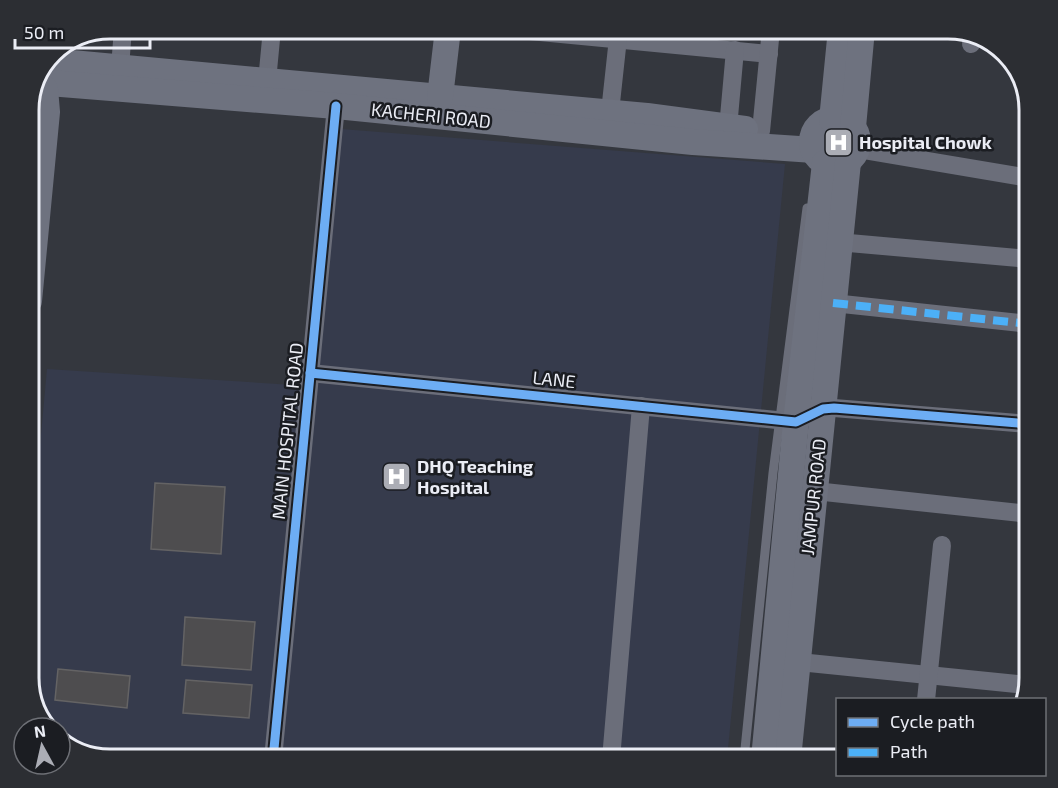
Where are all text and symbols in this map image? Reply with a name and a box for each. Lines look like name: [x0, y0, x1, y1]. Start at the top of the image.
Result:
scale bar: [15, 12, 150, 50]
text: 50 m: [24, 21, 64, 43]
street label: KACHERI ROAD: [370, 98, 492, 132]
hospital icon: Hospital Chowk: [822, 127, 854, 159]
place label: Hospital Chowk: [859, 131, 992, 153]
street label: MAIN HOSPITAL ROAD: [267, 341, 307, 520]
street label: LANE: [531, 366, 577, 392]
street label: JAMPUR ROAD: [796, 438, 830, 556]
place label: DHQ Teaching Hospital: [417, 455, 534, 498]
hospital icon: DHQ Teaching Hospital: [380, 461, 412, 493]
legend: [836, 698, 1046, 776]
text: Cycle path: [890, 710, 975, 732]
north arrow: [12, 716, 72, 776]
text: N: [33, 720, 47, 741]
text: Path: [890, 740, 928, 762]

